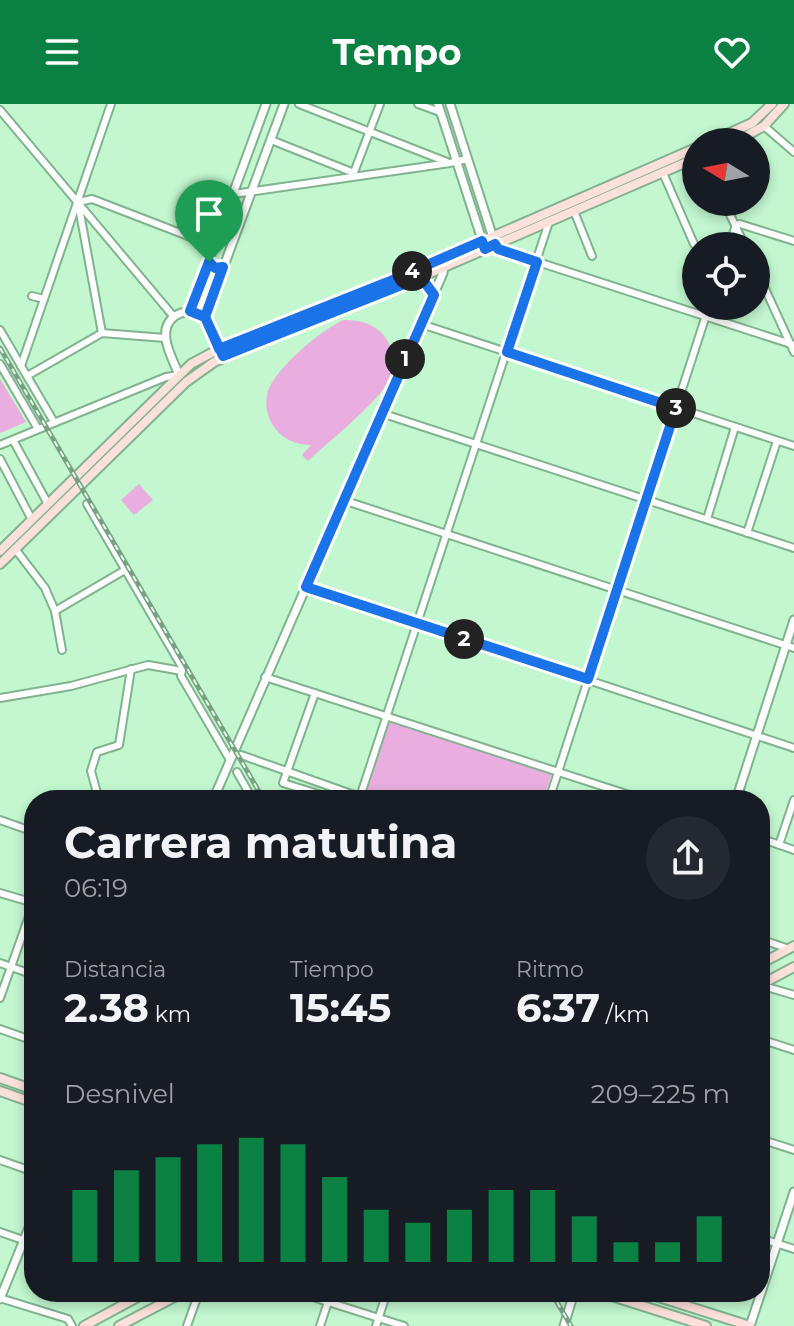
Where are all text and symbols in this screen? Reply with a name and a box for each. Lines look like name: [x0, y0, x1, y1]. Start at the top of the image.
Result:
icon: menu: [40, 30, 84, 74]
text: Tempo: [332, 30, 462, 74]
icon: heart: [710, 30, 754, 74]
north arrow: [682, 128, 770, 216]
map controls: [682, 128, 770, 320]
pin: [175, 180, 243, 262]
icon: arrive: [187, 192, 231, 236]
button: locate: [682, 232, 770, 320]
pin: 4: [392, 251, 432, 291]
text: 4: [404, 257, 420, 284]
pin: 1: [385, 339, 425, 379]
text: 1: [401, 345, 409, 372]
pin: 3: [656, 388, 696, 428]
text: 3: [669, 394, 683, 421]
pin: 2: [444, 619, 484, 659]
text: 2: [458, 625, 470, 652]
text: Carrera matutina: [64, 815, 457, 869]
button: share: [646, 816, 730, 900]
text: 06:19: [64, 872, 128, 904]
text: Distancia: [64, 956, 166, 983]
text: Tiempo: [290, 956, 374, 983]
text: Ritmo: [516, 956, 584, 983]
text: 2.38: [64, 983, 149, 1032]
text: 15:45: [290, 983, 391, 1032]
text: 6:37: [516, 983, 600, 1032]
text: km: [149, 1001, 191, 1028]
text: /km: [600, 1001, 650, 1028]
text: Desnivel: [64, 1078, 175, 1110]
text: 209–225 m: [591, 1078, 730, 1110]

